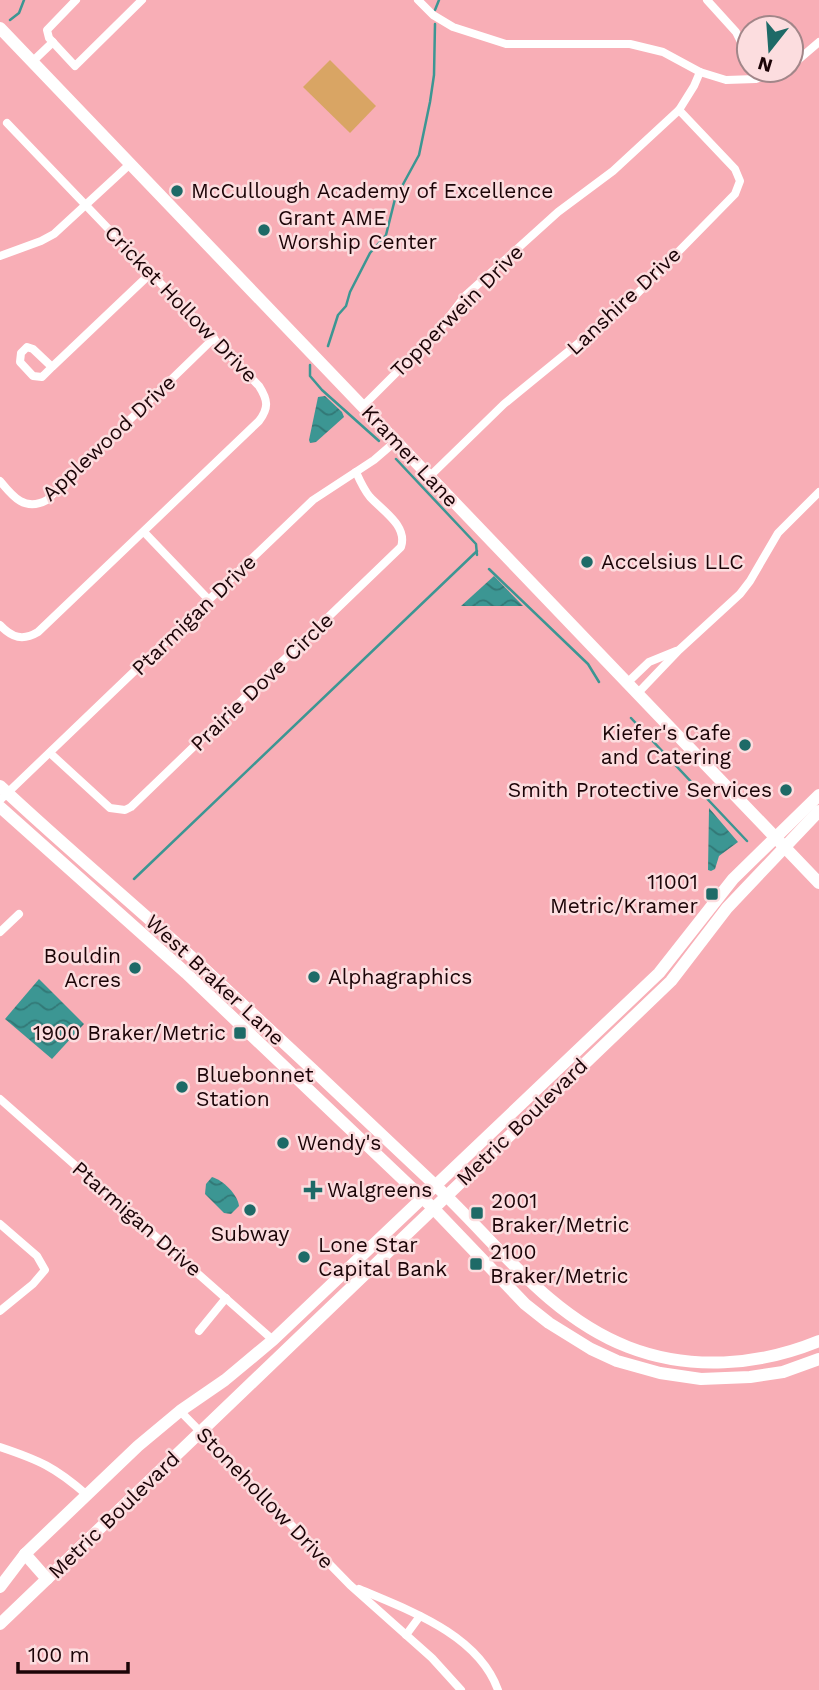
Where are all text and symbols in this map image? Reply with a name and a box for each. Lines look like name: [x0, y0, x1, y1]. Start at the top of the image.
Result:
north arrow: [735, 14, 805, 84]
text: N: [755, 52, 775, 78]
place label: McCullough Academy of Excellence: [191, 178, 553, 203]
marker: McCullough Academy of Excellence: [169, 183, 185, 199]
place label: Grant AME Worship Center: [278, 205, 437, 254]
street label: Cricket Hollow Drive: [100, 220, 263, 388]
marker: Grant AME Worship Center: [256, 222, 272, 238]
street label: Topperwein Drive: [385, 239, 528, 382]
street label: Lanshire Drive: [561, 241, 686, 360]
street label: Applewood Drive: [37, 369, 181, 506]
street label: Kramer Lane: [357, 399, 464, 512]
street label: Ptarmigan Drive: [126, 549, 261, 680]
place label: Accelsius LLC: [601, 549, 744, 574]
marker: Accelsius LLC: [579, 554, 595, 570]
street label: Prairie Dove Circle: [185, 607, 338, 756]
place label: Kiefer's Cafe and Catering: [601, 720, 732, 769]
marker: Kiefer's Cafe and Catering: [737, 737, 753, 753]
place label: Smith Protective Services: [508, 777, 772, 802]
marker: Smith Protective Services: [778, 782, 794, 798]
place label: 11001 Metric/Kramer: [550, 869, 698, 918]
marker: 11001 Metric/Kramer: [704, 886, 720, 902]
street label: West Braker Lane: [141, 909, 290, 1050]
place label: Bouldin Acres: [44, 943, 121, 992]
marker: Bouldin Acres: [127, 960, 143, 976]
place label: Alphagraphics: [328, 964, 472, 989]
marker: Alphagraphics: [306, 969, 322, 985]
place label: 1900 Braker/Metric: [33, 1020, 226, 1045]
marker: 1900 Braker/Metric: [232, 1025, 248, 1041]
street label: Metric Boulevard: [451, 1053, 593, 1191]
place label: Bluebonnet Station: [196, 1062, 314, 1111]
marker: Bluebonnet Station: [174, 1079, 190, 1095]
place label: Wendy's: [297, 1130, 381, 1155]
marker: Wendy's: [275, 1135, 291, 1151]
street label: Ptarmigan Drive: [68, 1156, 207, 1282]
place label: Walgreens: [327, 1177, 432, 1202]
marker: Walgreens: [305, 1182, 321, 1198]
place label: 2001 Braker/Metric: [491, 1188, 630, 1237]
marker: Subway: [242, 1202, 258, 1218]
marker: 2001 Braker/Metric: [469, 1205, 485, 1221]
place label: Subway: [211, 1221, 289, 1246]
place label: Lone Star Capital Bank: [318, 1232, 447, 1281]
place label: 2100 Braker/Metric: [490, 1239, 629, 1288]
marker: Lone Star Capital Bank: [296, 1249, 312, 1265]
marker: 2100 Braker/Metric: [468, 1256, 484, 1272]
street label: Stonehollow Drive: [191, 1422, 339, 1574]
street label: Metric Boulevard: [43, 1446, 185, 1584]
scale bar: [18, 1630, 128, 1674]
text: 100 m: [28, 1642, 90, 1667]

